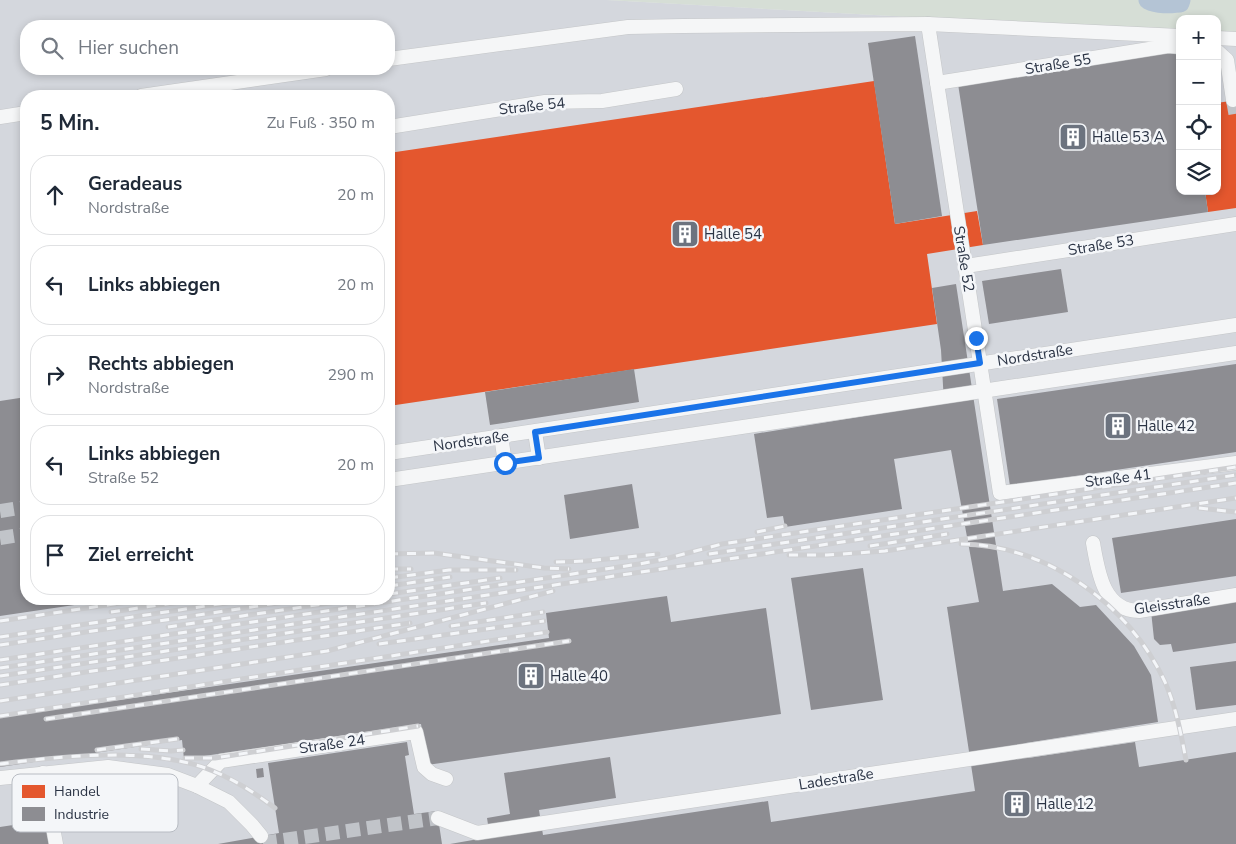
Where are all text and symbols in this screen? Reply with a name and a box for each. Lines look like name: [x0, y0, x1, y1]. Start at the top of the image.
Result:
map controls: [1176, 15, 1221, 195]
button: +: [1176, 15, 1221, 60]
search box: [20, 20, 395, 75]
icon: search: [38, 34, 66, 62]
text: Hier suchen: [78, 35, 179, 61]
street label: Straße 55: [1023, 49, 1093, 79]
button: −: [1176, 60, 1221, 105]
street label: Straße 54: [498, 93, 566, 119]
button: locate: [1176, 105, 1221, 150]
text: 5 Min.: [40, 109, 99, 137]
text: Zu Fuß · 350 m: [267, 112, 375, 134]
building icon: Halle 53 A: [1058, 122, 1088, 152]
place label: Halle 53 A: [1092, 127, 1165, 147]
button: layers: [1176, 150, 1221, 195]
text: Geradeaus: [88, 171, 182, 197]
icon: ahead: [41, 181, 69, 209]
text: 20 m: [337, 184, 374, 206]
text: Nordstraße: [88, 197, 169, 219]
building icon: Halle 54: [670, 219, 700, 249]
place label: Halle 54: [704, 224, 762, 244]
street label: Straße 52: [949, 224, 979, 294]
street label: Straße 53: [1066, 230, 1136, 260]
icon: left: [41, 271, 69, 299]
text: Links abbiegen: [88, 272, 220, 298]
text: 20 m: [337, 274, 374, 296]
route end: [965, 327, 988, 350]
street label: Nordstraße: [996, 339, 1074, 371]
text: Rechts abbiegen: [88, 351, 234, 377]
icon: right: [41, 361, 69, 389]
text: 290 m: [327, 364, 374, 386]
text: Nordstraße: [88, 377, 169, 399]
building icon: Halle 42: [1103, 411, 1133, 441]
place label: Halle 42: [1137, 416, 1195, 436]
street label: Nordstraße: [432, 426, 510, 456]
text: Links abbiegen: [88, 441, 220, 467]
icon: left: [41, 451, 69, 479]
route start: [494, 452, 517, 475]
text: 20 m: [337, 454, 374, 476]
street label: Straße 41: [1084, 464, 1152, 492]
text: Straße 52: [88, 467, 159, 489]
icon: arrive: [41, 541, 69, 569]
text: Ziel erreicht: [88, 542, 193, 568]
street label: Gleisstraße: [1133, 589, 1211, 619]
building icon: Halle 40: [516, 661, 546, 691]
place label: Halle 40: [550, 666, 608, 686]
street label: Straße 24: [298, 729, 366, 759]
street label: Ladestraße: [797, 763, 875, 795]
legend: [12, 774, 178, 832]
text: Handel: [54, 782, 101, 801]
building icon: Halle 12: [1002, 789, 1032, 819]
place label: Halle 12: [1036, 794, 1094, 814]
text: Industrie: [54, 805, 109, 824]

